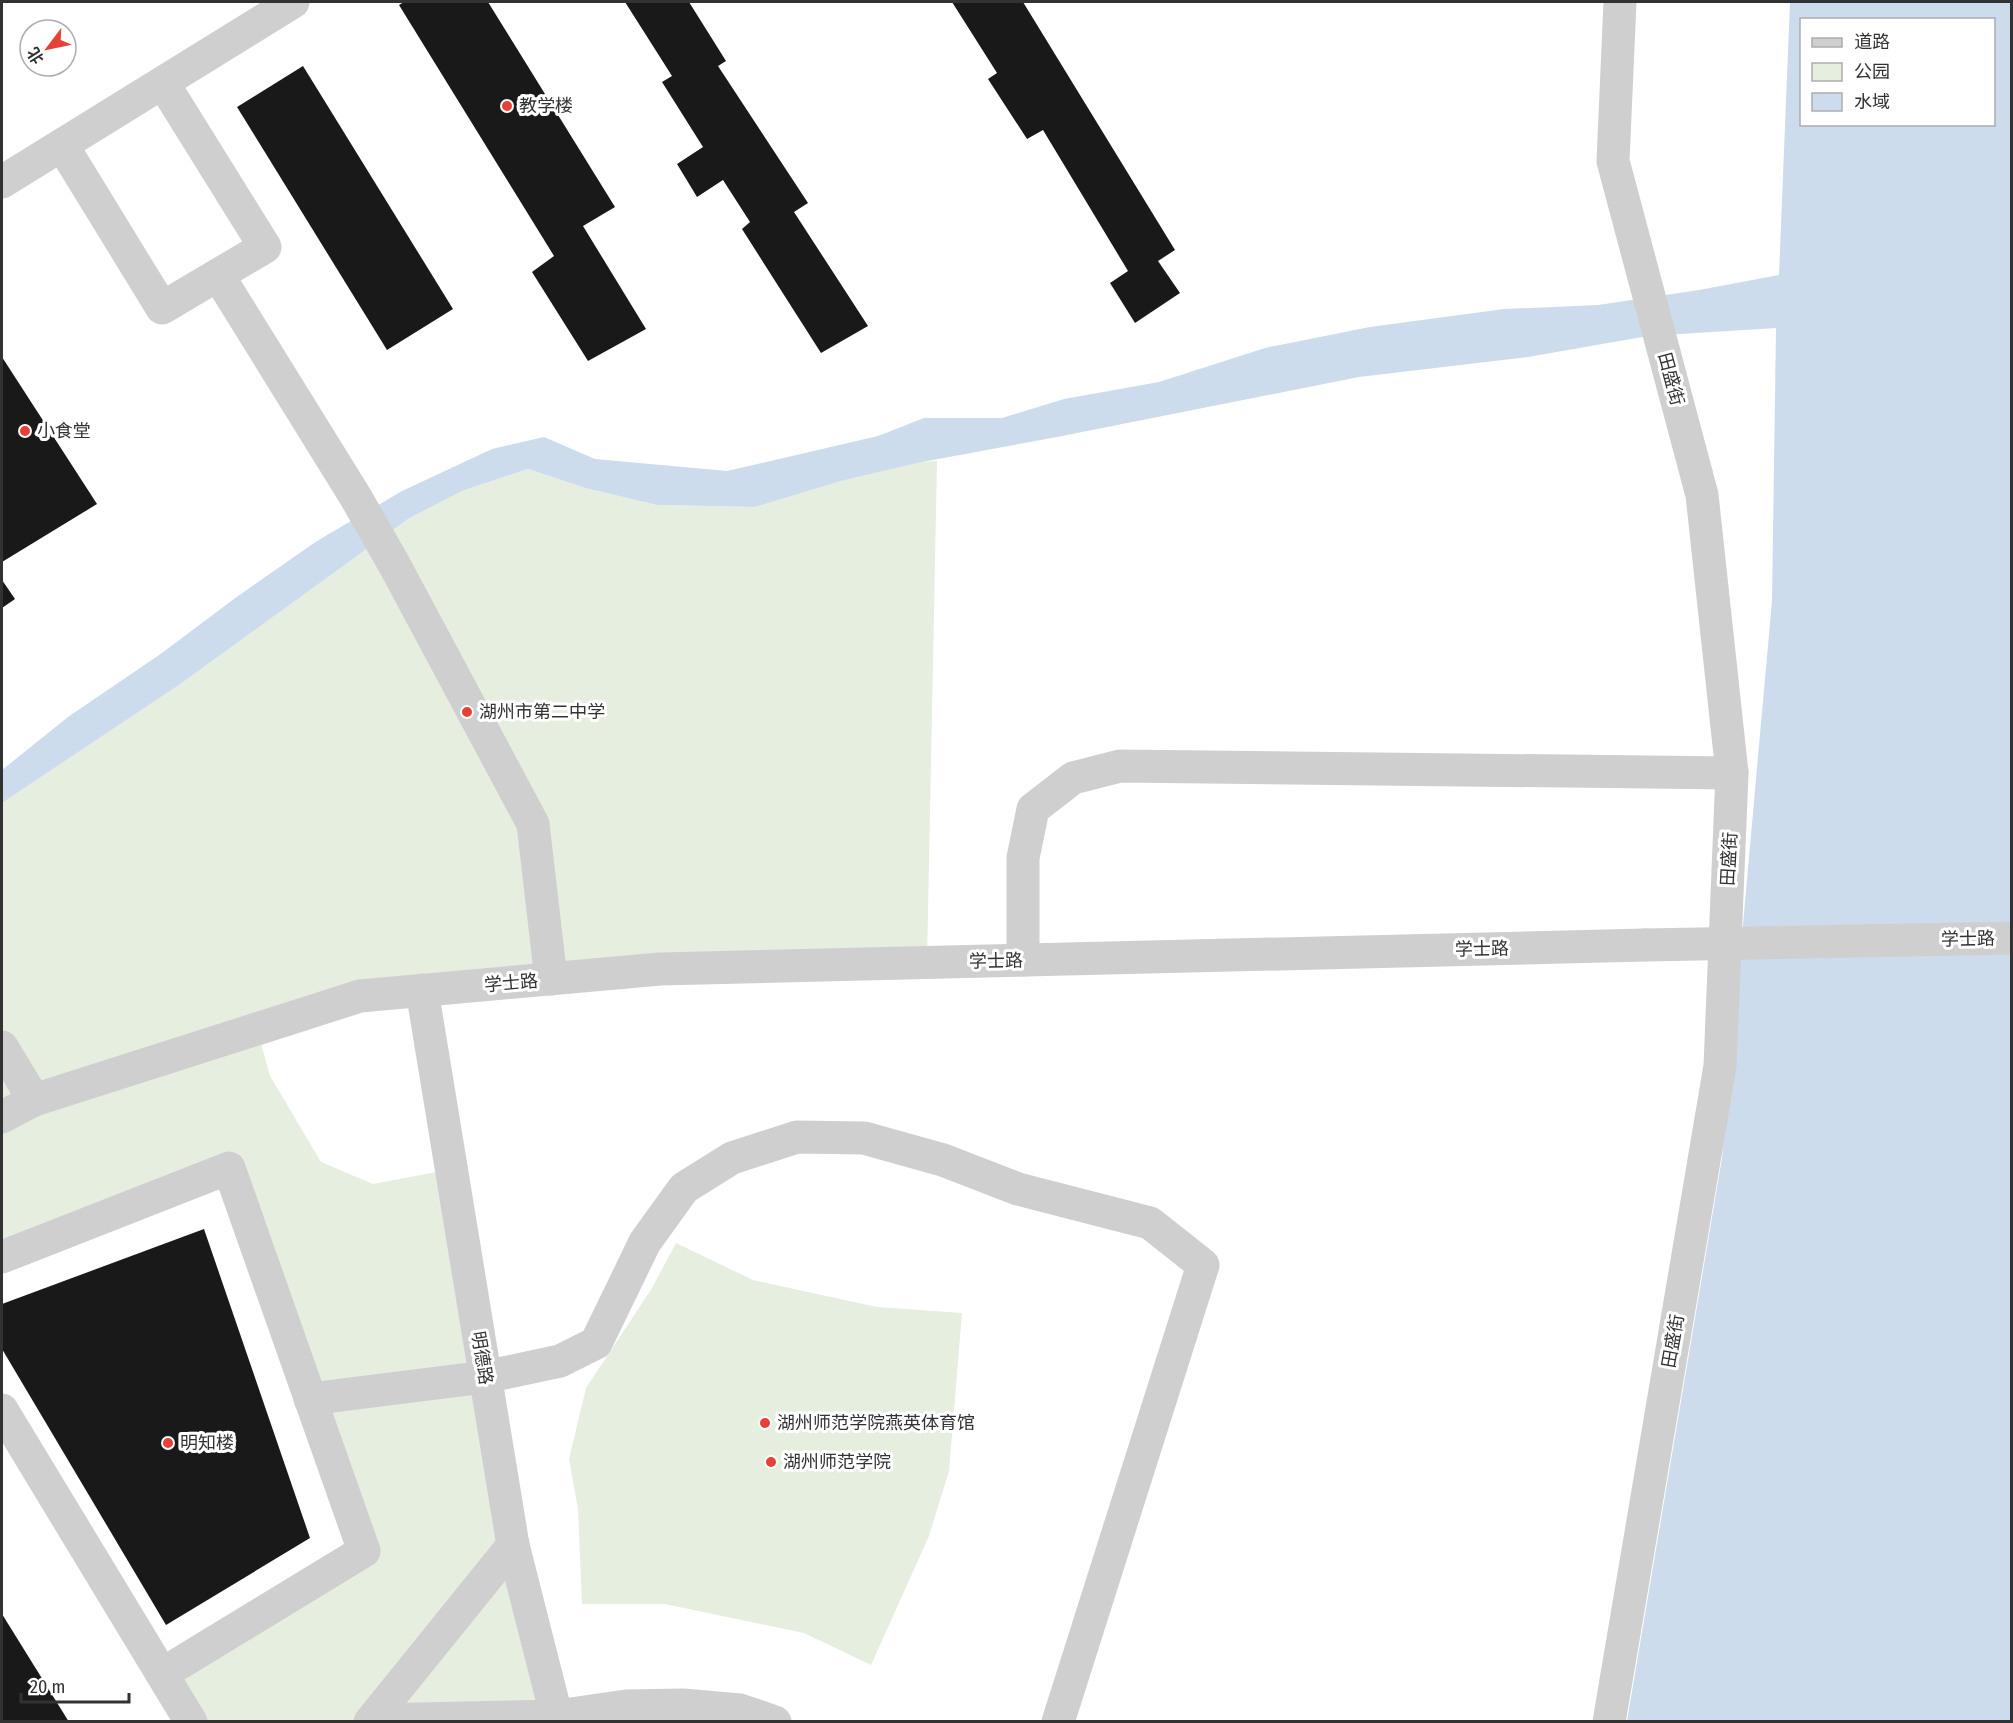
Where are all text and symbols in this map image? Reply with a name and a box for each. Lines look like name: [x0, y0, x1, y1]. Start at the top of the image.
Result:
north arrow: [18, 18, 78, 78]
legend: [1800, 18, 1995, 126]
text: 道路: [1854, 31, 1890, 53]
text: 北: [23, 44, 48, 68]
text: 公园: [1854, 61, 1890, 83]
text: 水域: [1854, 91, 1890, 113]
place label: 教学楼: [519, 95, 573, 117]
marker: 教学楼: [500, 99, 514, 113]
street label: 田盛街: [1653, 350, 1689, 408]
place label: 小食堂: [37, 420, 91, 442]
marker: 小食堂: [18, 424, 32, 438]
place label: 湖州市第二中学: [479, 701, 605, 723]
marker: 湖州市第二中学: [460, 705, 474, 719]
street label: 田盛街: [1717, 831, 1741, 887]
street label: 学士路: [1941, 928, 1995, 950]
street label: 学士路: [1455, 938, 1509, 960]
street label: 学士路: [969, 950, 1023, 972]
street label: 学士路: [483, 970, 539, 996]
street label: 田盛街: [1657, 1313, 1689, 1369]
street label: 明德路: [467, 1330, 497, 1386]
place label: 湖州师范学院燕英体育馆: [777, 1412, 975, 1434]
marker: 湖州师范学院燕英体育馆: [758, 1416, 772, 1430]
place label: 明知楼: [180, 1432, 234, 1454]
marker: 明知楼: [161, 1436, 175, 1450]
place label: 湖州师范学院: [783, 1451, 891, 1473]
marker: 湖州师范学院: [764, 1455, 778, 1469]
scale bar: [21, 1666, 129, 1704]
text: 20 m: [30, 1676, 65, 1698]

